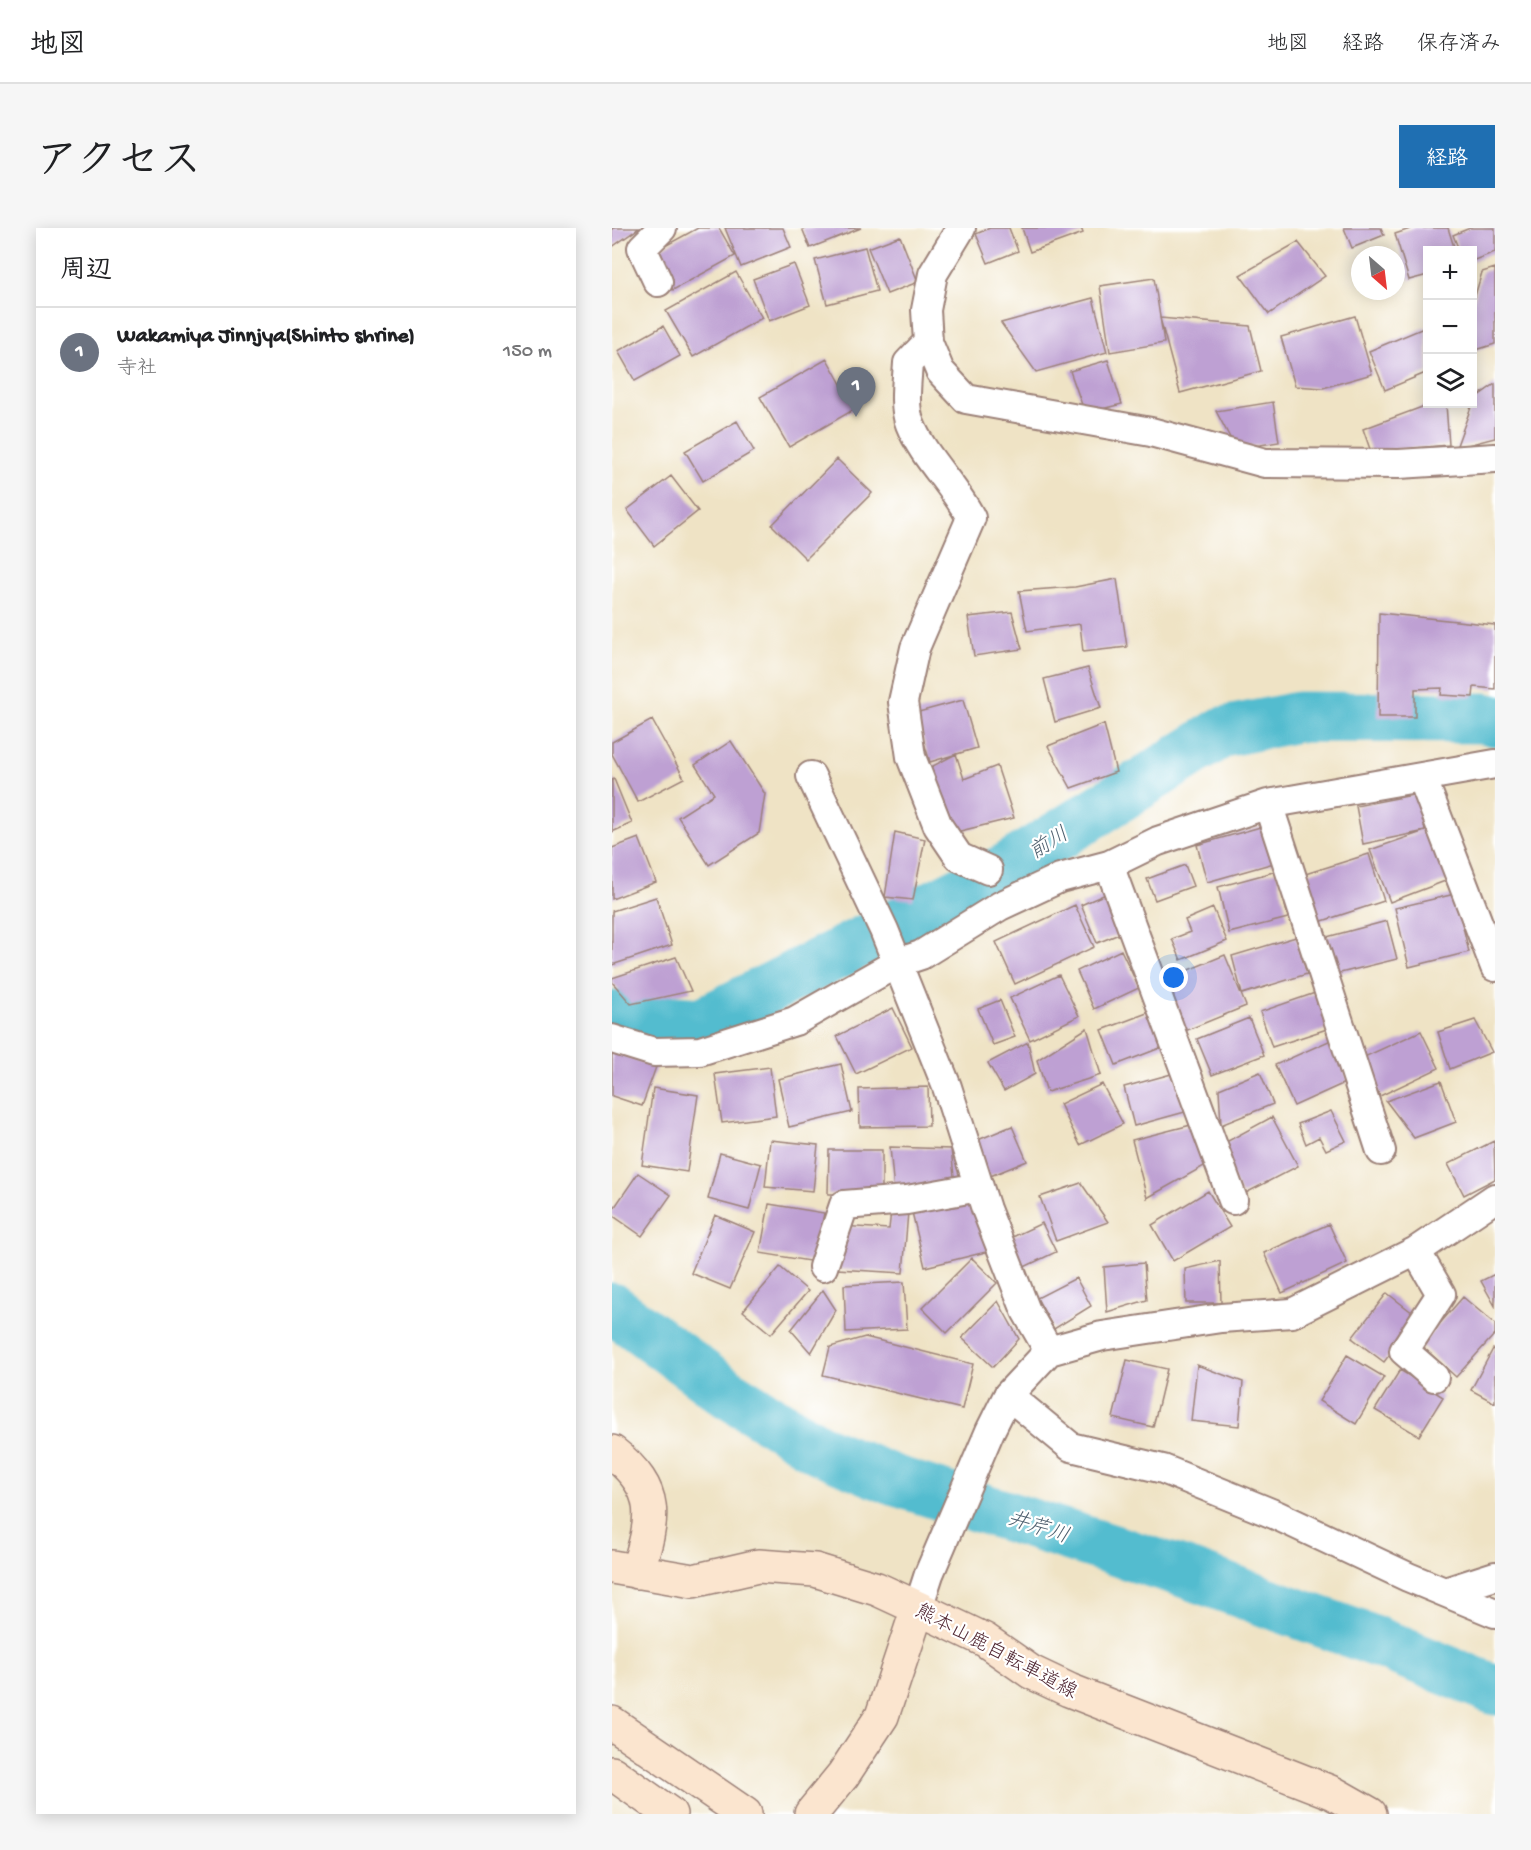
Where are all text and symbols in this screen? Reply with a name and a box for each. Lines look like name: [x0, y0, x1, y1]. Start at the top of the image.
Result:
text: 地図: [30, 30, 86, 63]
text: 地図: [1267, 33, 1309, 58]
text: 経路: [1342, 33, 1384, 58]
text: 保存済み: [1417, 33, 1501, 58]
button: 経路: [1399, 125, 1495, 188]
text: アクセス: [36, 140, 201, 189]
north arrow: [1351, 246, 1405, 300]
map controls: [1423, 246, 1477, 408]
button: +: [1423, 246, 1477, 300]
text: 周辺: [60, 257, 112, 288]
button: −: [1423, 300, 1477, 354]
text: Wakamiya Jinnjya(Shinto shrine): [117, 324, 415, 350]
text: 1: [75, 341, 84, 364]
text: 150 m: [503, 341, 552, 364]
button: layers: [1423, 354, 1477, 408]
text: 寺社: [117, 358, 157, 381]
pin: 1: [836, 368, 876, 417]
water label: 前川: [1025, 822, 1074, 867]
your location: [1159, 963, 1188, 992]
water label: 井芹川: [1004, 1506, 1072, 1551]
street label: 熊本山鹿自転車道線: [910, 1599, 1081, 1705]

